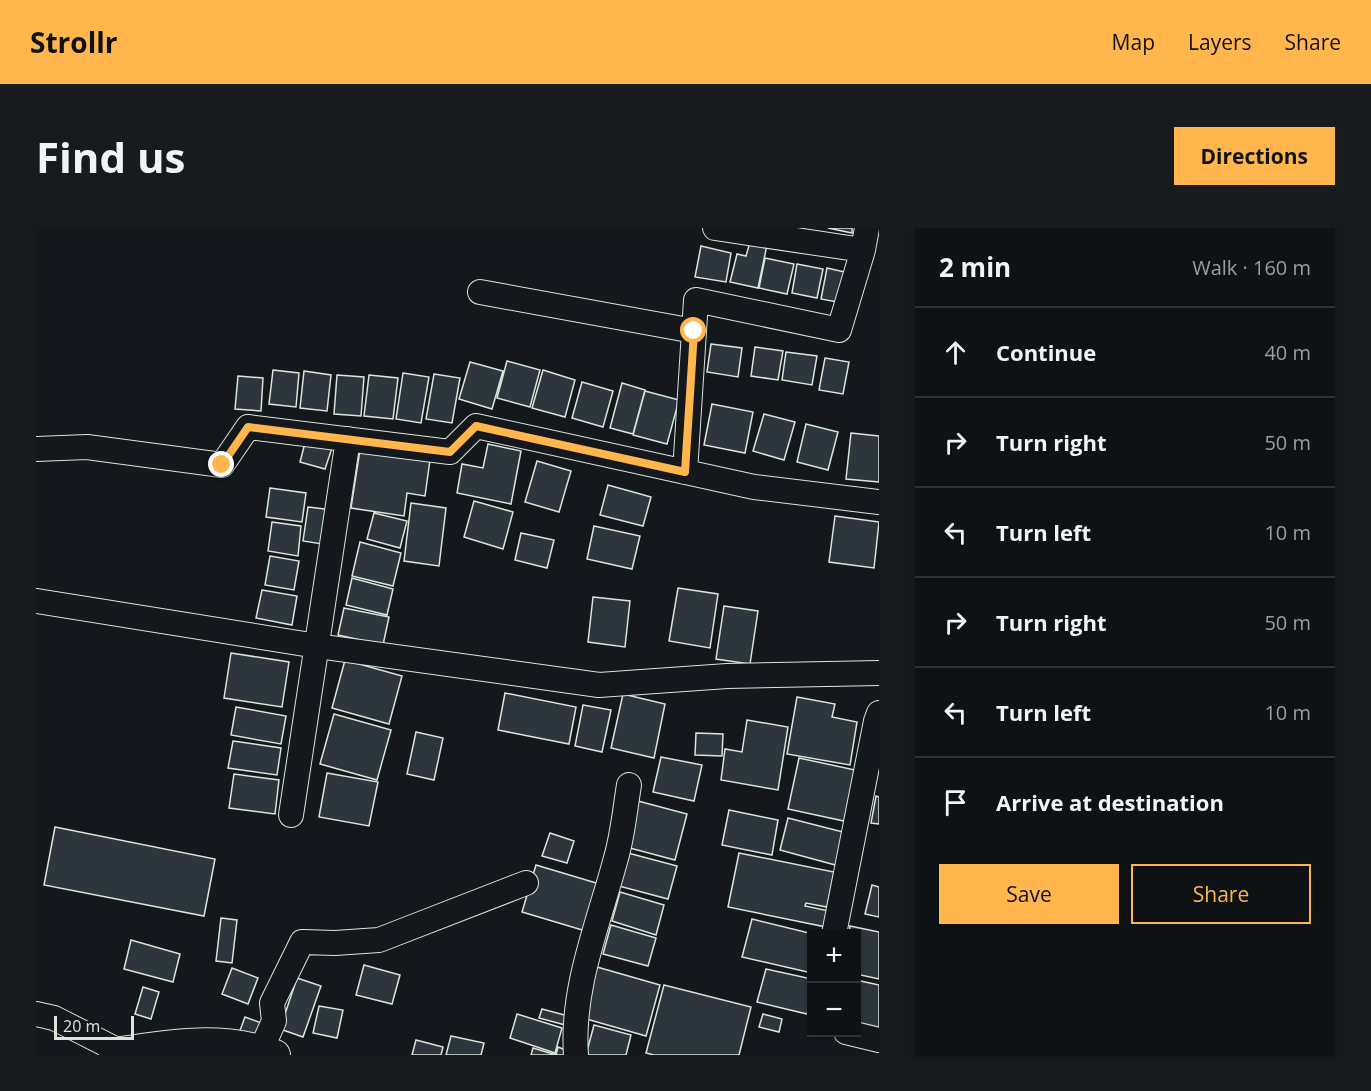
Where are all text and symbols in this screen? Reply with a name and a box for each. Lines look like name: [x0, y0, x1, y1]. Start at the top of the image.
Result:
text: Strollr: [30, 23, 117, 61]
text: Map: [1112, 28, 1155, 56]
text: Layers: [1188, 28, 1252, 56]
text: Share: [1285, 28, 1341, 56]
button: Directions: [1174, 127, 1335, 185]
text: Find us: [36, 128, 185, 185]
text: 2 min: [939, 249, 1011, 285]
text: Walk · 160 m: [1192, 254, 1311, 281]
route start: [680, 317, 706, 343]
icon: ahead: [939, 336, 972, 369]
text: Continue: [996, 337, 1096, 367]
text: 40 m: [1264, 339, 1311, 366]
icon: right: [939, 426, 972, 459]
text: Turn right: [996, 427, 1107, 457]
text: 50 m: [1264, 429, 1311, 456]
route end: [208, 451, 234, 477]
icon: left: [939, 516, 972, 549]
text: Turn left: [996, 517, 1091, 547]
text: 10 m: [1264, 519, 1311, 546]
icon: right: [939, 606, 972, 639]
text: Turn right: [996, 607, 1107, 637]
text: 50 m: [1264, 609, 1311, 636]
icon: left: [939, 696, 972, 729]
text: Turn left: [996, 697, 1091, 727]
text: 10 m: [1264, 699, 1311, 726]
icon: arrive: [939, 786, 972, 819]
text: Arrive at destination: [996, 787, 1224, 817]
button: Save: [939, 864, 1119, 924]
button: Share: [1131, 864, 1311, 924]
map controls: [807, 929, 861, 1037]
button: +: [807, 929, 861, 983]
button: −: [807, 983, 861, 1037]
scale bar: [54, 1013, 134, 1040]
text: 20 m: [63, 1015, 100, 1037]

